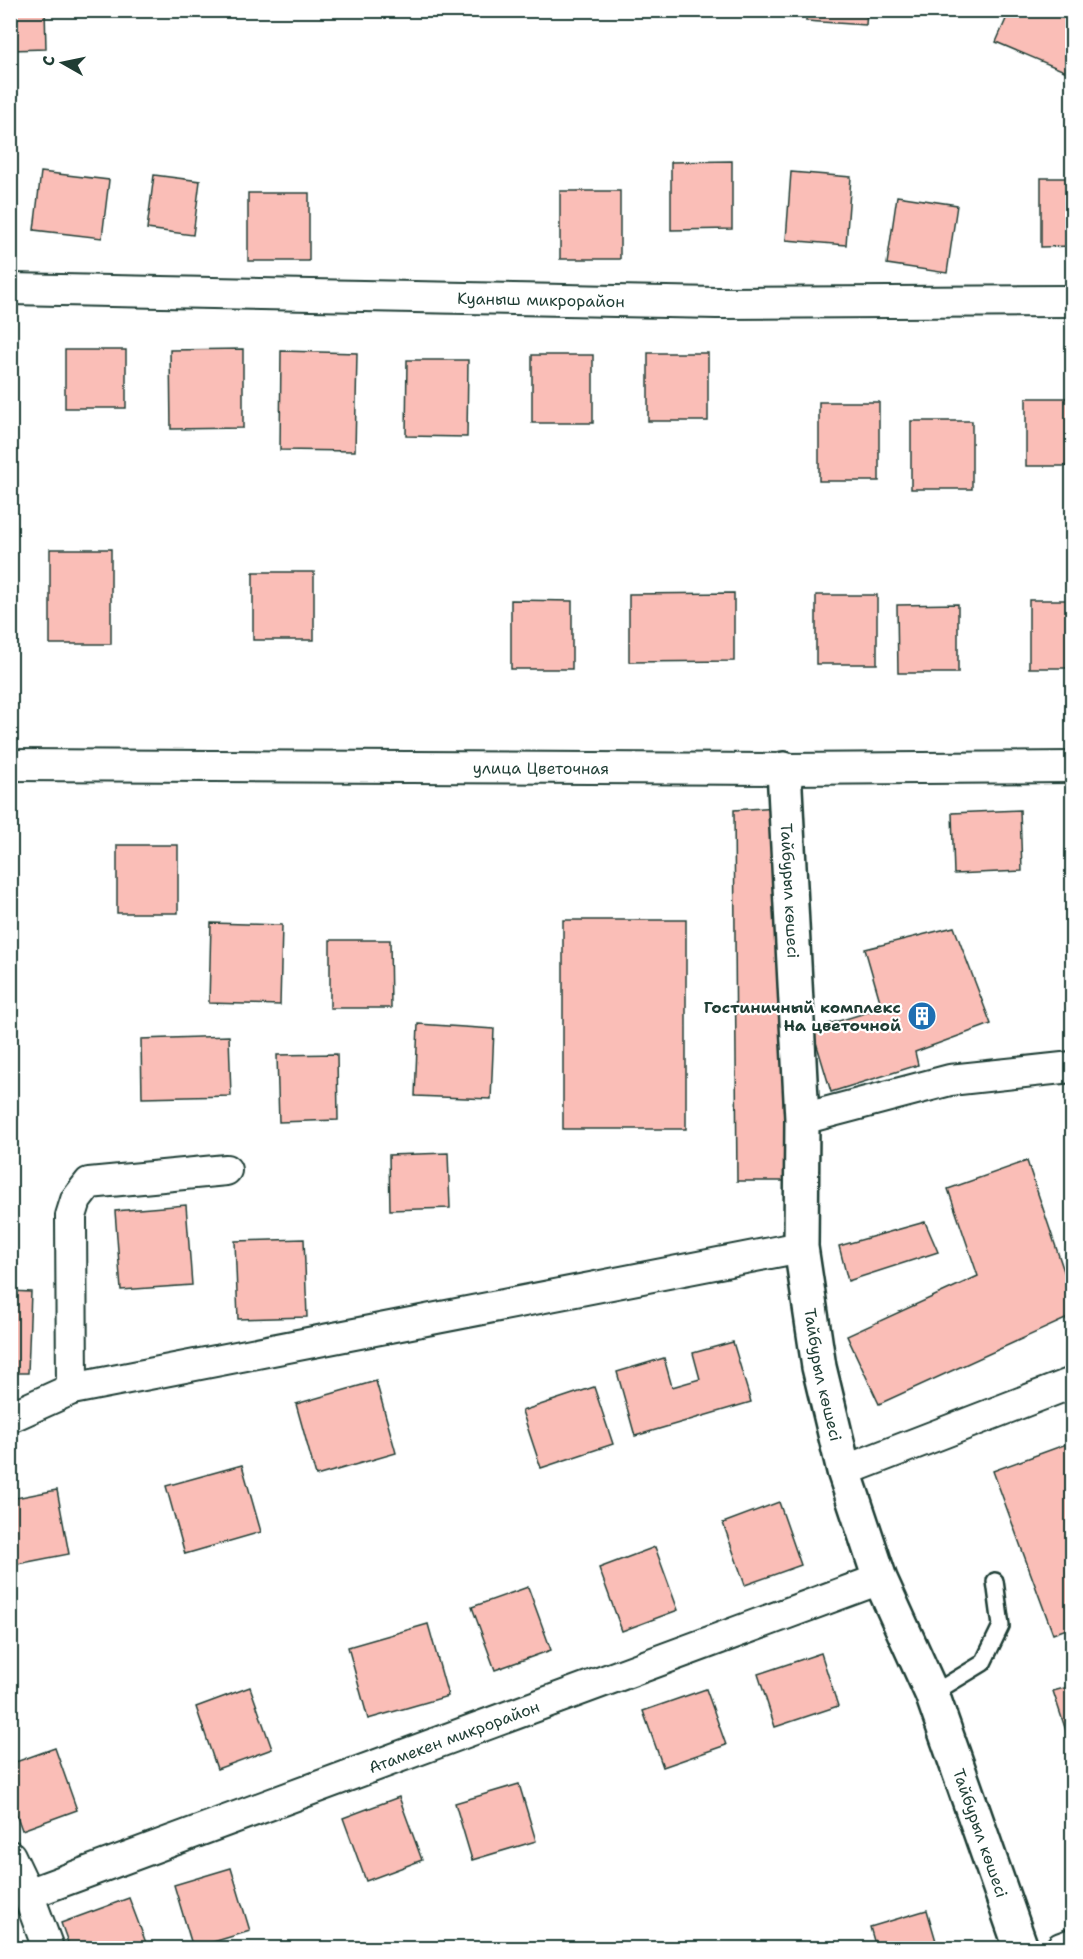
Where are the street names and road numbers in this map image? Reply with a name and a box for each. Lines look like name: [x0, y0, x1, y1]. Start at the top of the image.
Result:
street label: Куаныш микрорайон: [457, 287, 625, 312]
street label: улица Цветочная: [473, 757, 609, 779]
street label: Тайбурыл көшесі: [776, 823, 804, 959]
street label: Тайбурыл көшесі: [800, 1307, 847, 1443]
street label: Атамекен микрорайон: [365, 1695, 542, 1778]
street label: Тайбурыл көшесі: [948, 1766, 1013, 1900]

